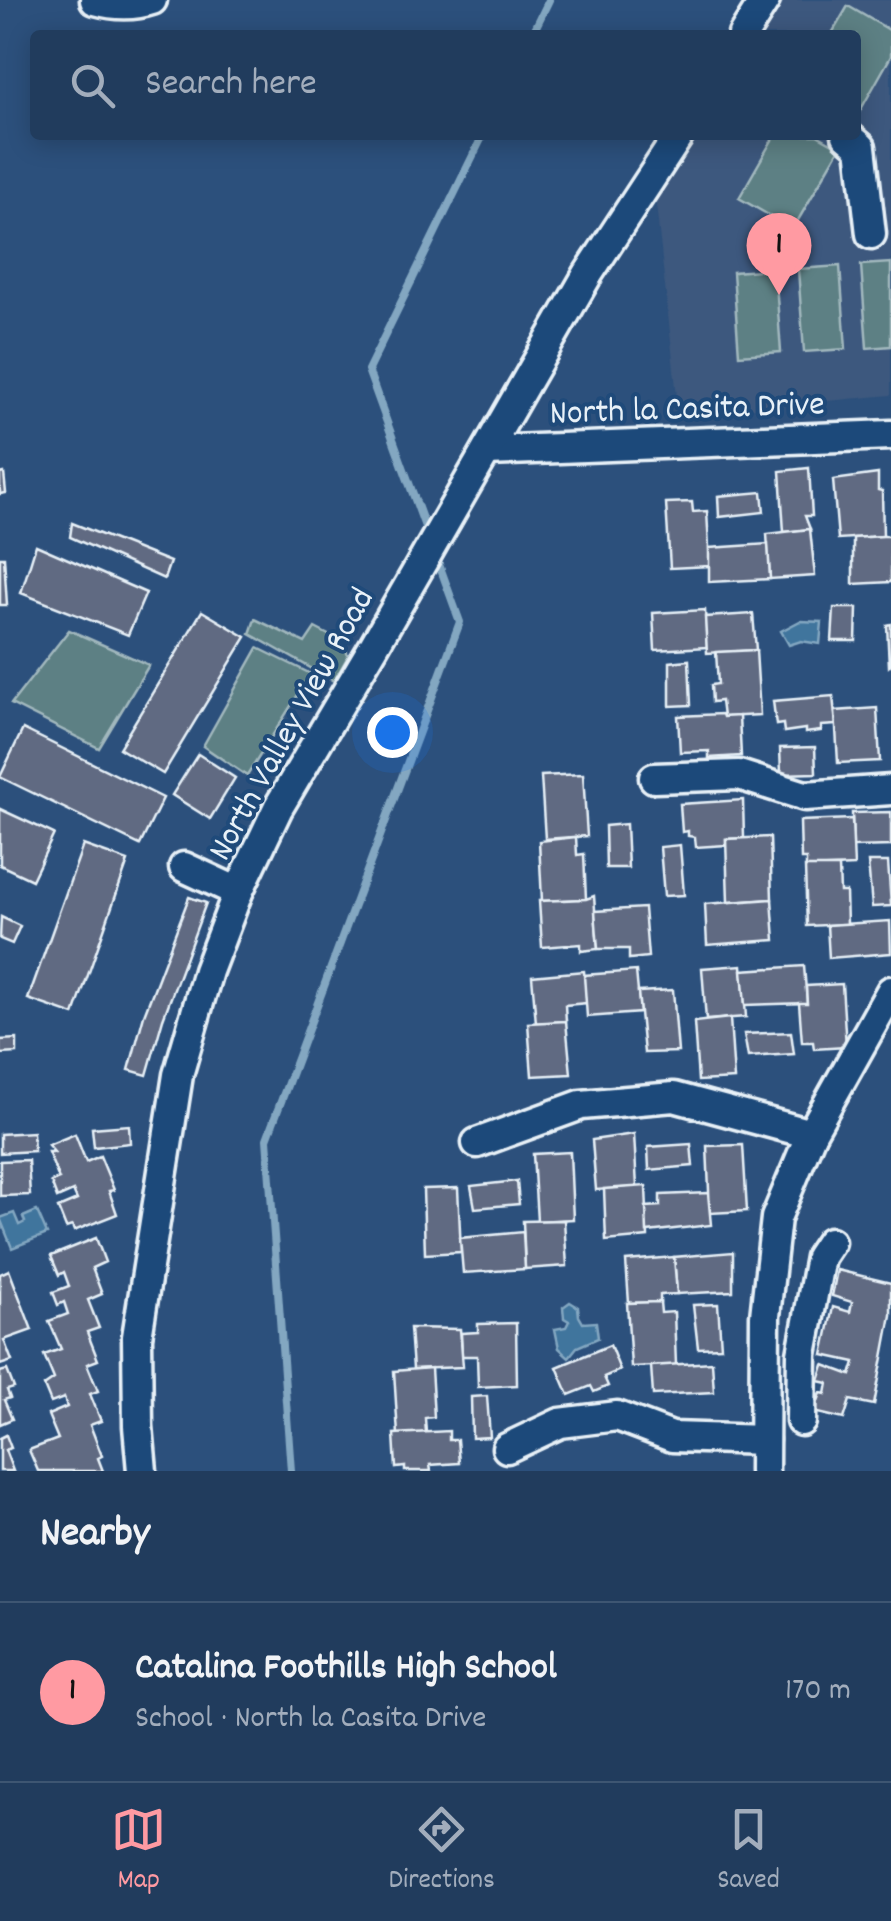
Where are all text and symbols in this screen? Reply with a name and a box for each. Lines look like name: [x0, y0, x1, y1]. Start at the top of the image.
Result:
search box: [30, 30, 861, 140]
icon: search: [65, 58, 120, 113]
text: Search here: [145, 58, 317, 113]
pin: 1: [746, 212, 812, 295]
street label: North la Casita Drive: [549, 381, 826, 441]
street label: North Valley View Road: [198, 580, 389, 871]
your location: [367, 707, 418, 758]
text: Nearby: [40, 1506, 150, 1566]
text: Catalina Foothills High School: [135, 1642, 557, 1697]
text: 1: [69, 1669, 76, 1715]
text: 170 m: [785, 1669, 851, 1715]
text: School · North la Casita Drive: [135, 1697, 486, 1743]
tab: Map: [111, 1802, 166, 1902]
tab: Directions: [389, 1802, 495, 1902]
tab: Saved: [717, 1802, 780, 1902]

